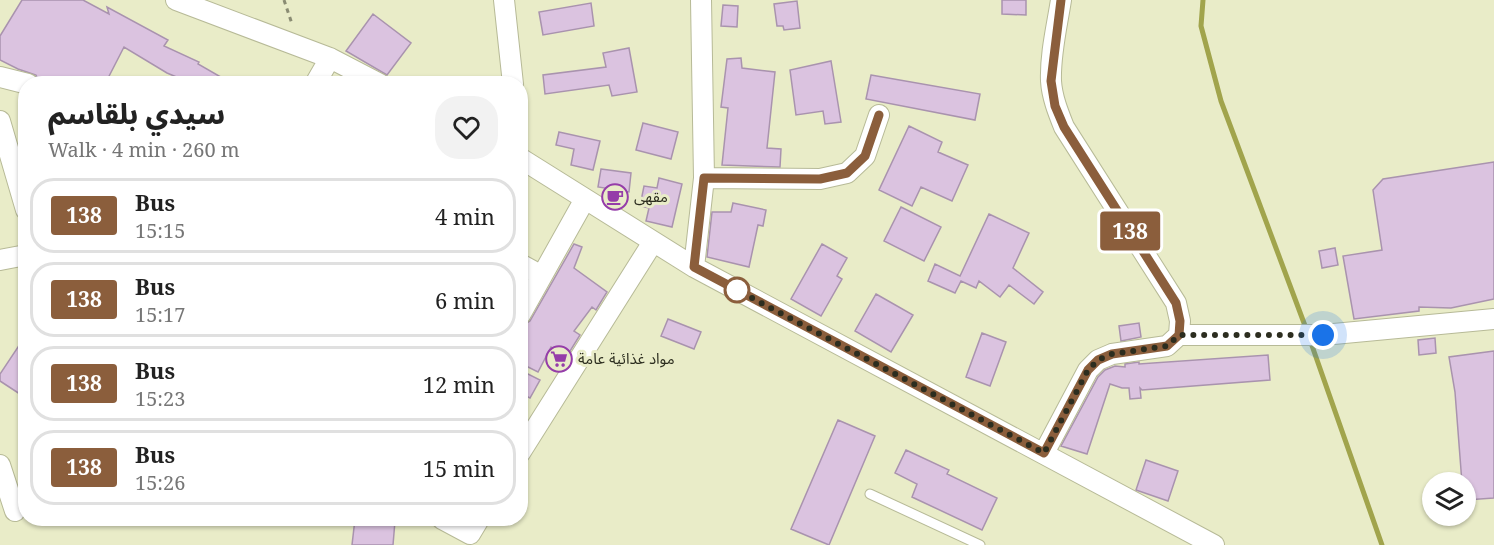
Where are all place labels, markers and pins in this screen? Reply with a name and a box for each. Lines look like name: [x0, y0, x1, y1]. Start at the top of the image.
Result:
cafe icon: مقهى: [600, 182, 630, 212]
place label: مقهى: [634, 186, 668, 206]
unlabelled marker: [724, 277, 750, 303]
supermarket icon: مواد غذائية عامة: [544, 344, 574, 374]
place label: مواد غذائية عامة: [578, 348, 675, 368]

